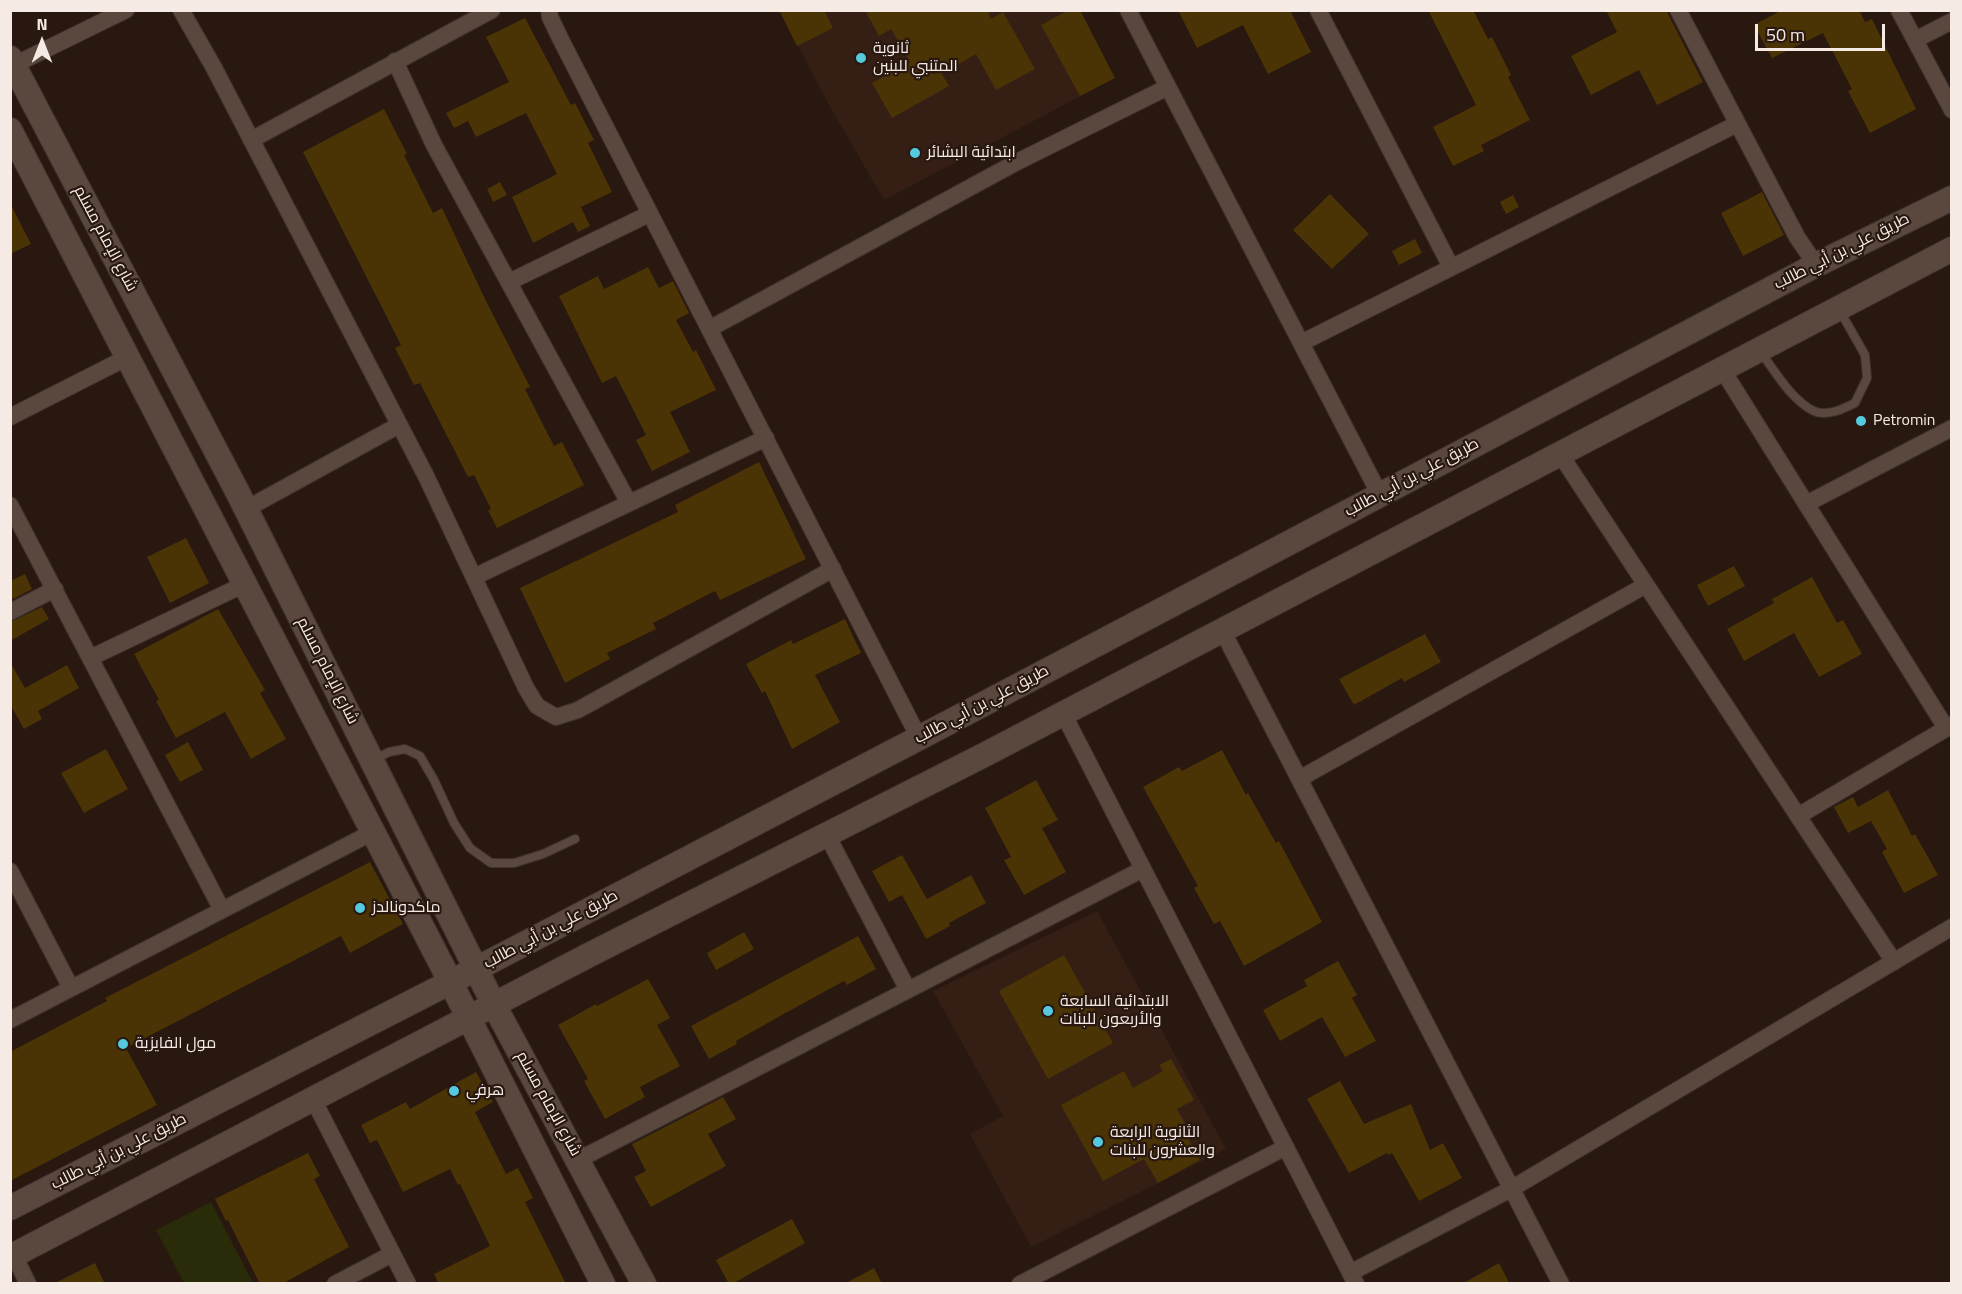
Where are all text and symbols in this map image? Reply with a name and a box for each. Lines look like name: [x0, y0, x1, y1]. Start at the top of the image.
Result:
north arrow: [12, 12, 72, 72]
text: N: [36, 12, 48, 36]
scale bar: [1758, 12, 1888, 50]
text: 50 m: [1766, 21, 1805, 48]
place label: ثانوية المتنبي للبنين: [873, 39, 958, 77]
marker: ثانوية المتنبي للبنين: [854, 51, 868, 65]
place label: ابتدائية البشائر: [927, 143, 1016, 163]
marker: ابتدائية البشائر: [908, 146, 922, 160]
street label: شارع الإمام مسلم: [69, 183, 141, 295]
street label: طريق علي بن أبي طالب: [1771, 210, 1913, 294]
place label: Petromin: [1873, 411, 1935, 431]
marker: Petromin: [1854, 414, 1868, 428]
street label: طريق علي بن أبي طالب: [1342, 435, 1482, 521]
street label: شارع الإمام مسلم: [292, 614, 362, 728]
street label: طريق علي بن أبي طالب: [912, 662, 1052, 748]
street label: طريق علي بن أبي طالب: [481, 887, 621, 973]
place label: ماكدونالدز: [372, 898, 440, 918]
marker: ماكدونالدز: [353, 901, 367, 915]
place label: الابتدائية السابعة والأربعون للبنات: [1060, 992, 1169, 1030]
marker: الابتدائية السابعة والأربعون للبنات: [1041, 1004, 1055, 1018]
place label: مول الفايزية: [135, 1034, 216, 1054]
marker: مول الفايزية: [116, 1037, 130, 1051]
street label: شارع الإمام مسلم: [511, 1048, 585, 1160]
place label: هرفي: [466, 1081, 504, 1101]
marker: هرفي: [447, 1084, 461, 1098]
street label: طريق علي بن أبي طالب: [48, 1110, 190, 1194]
place label: الثانوية الرابعة والعشرون للبنات: [1110, 1123, 1215, 1161]
marker: الثانوية الرابعة والعشرون للبنات: [1091, 1135, 1105, 1149]

